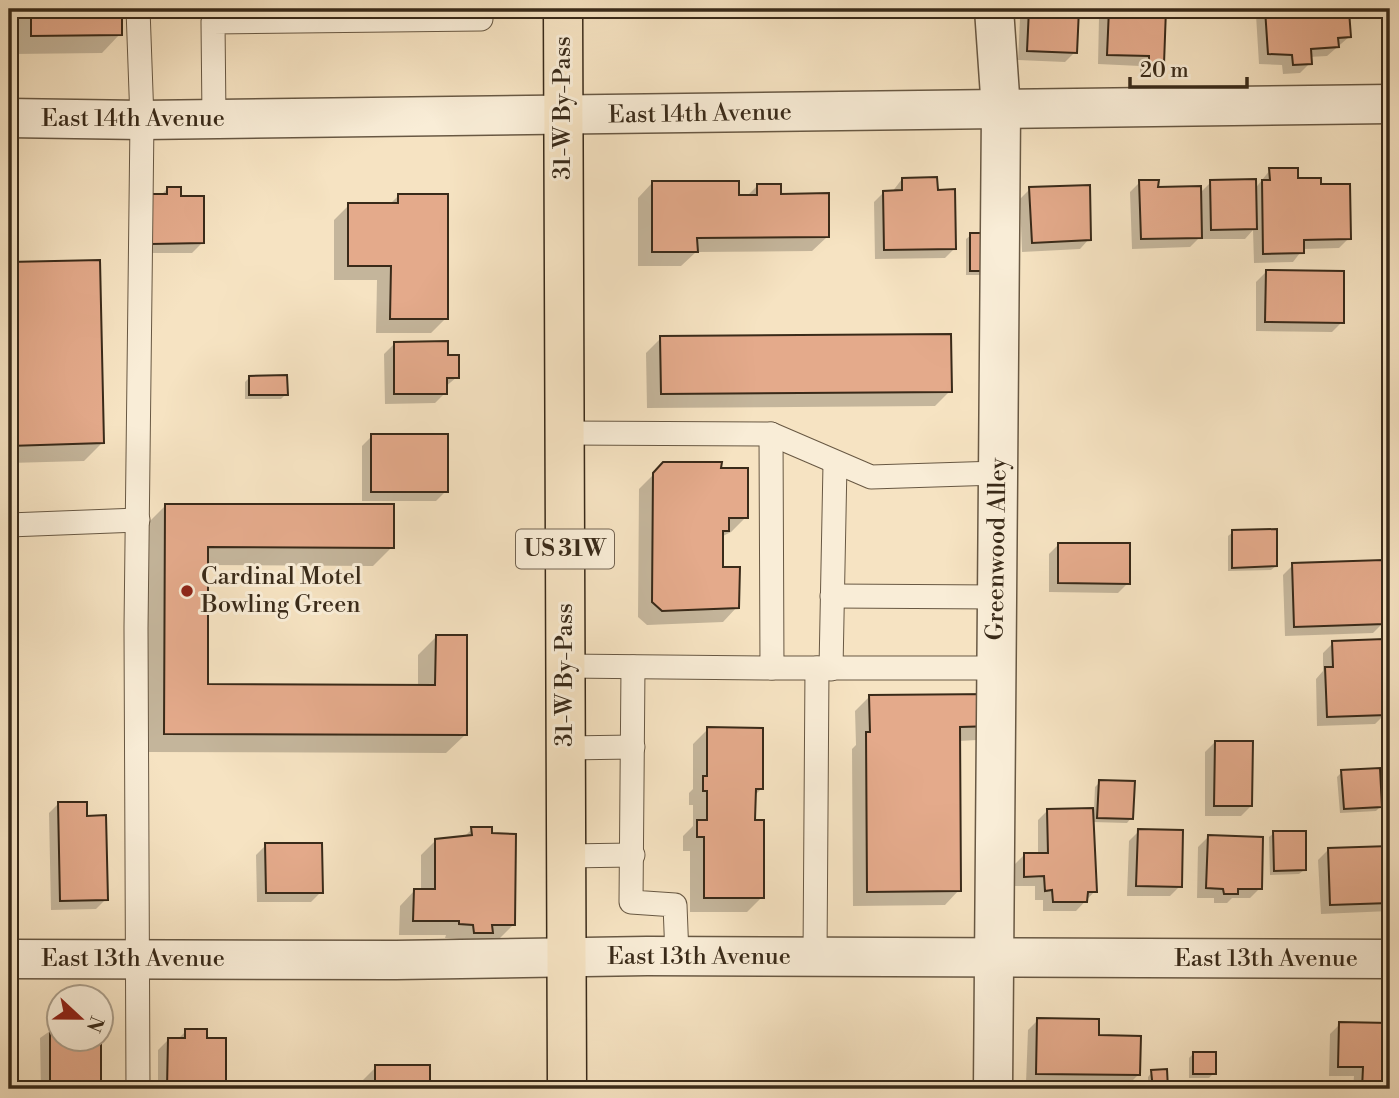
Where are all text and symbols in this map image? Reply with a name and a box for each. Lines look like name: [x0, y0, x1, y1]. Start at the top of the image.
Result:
street label: 31-W By-Pass: [548, 36, 578, 180]
scale bar: [1130, 46, 1247, 90]
text: 20 m: [1140, 58, 1189, 84]
street label: East 14th Avenue: [608, 97, 792, 131]
street label: East 14th Avenue: [41, 104, 225, 134]
street label: Greenwood Alley: [980, 457, 1014, 641]
road number: US 31W: [516, 530, 614, 568]
place label: Cardinal Motel Bowling Green: [200, 562, 362, 620]
marker: Cardinal Motel Bowling Green: [179, 583, 195, 599]
street label: 31-W By-Pass: [550, 603, 580, 747]
street label: East 13th Avenue: [607, 942, 791, 972]
street label: East 13th Avenue: [41, 944, 225, 974]
street label: East 13th Avenue: [1174, 944, 1358, 974]
north arrow: [46, 982, 116, 1052]
text: N: [81, 1013, 109, 1035]

